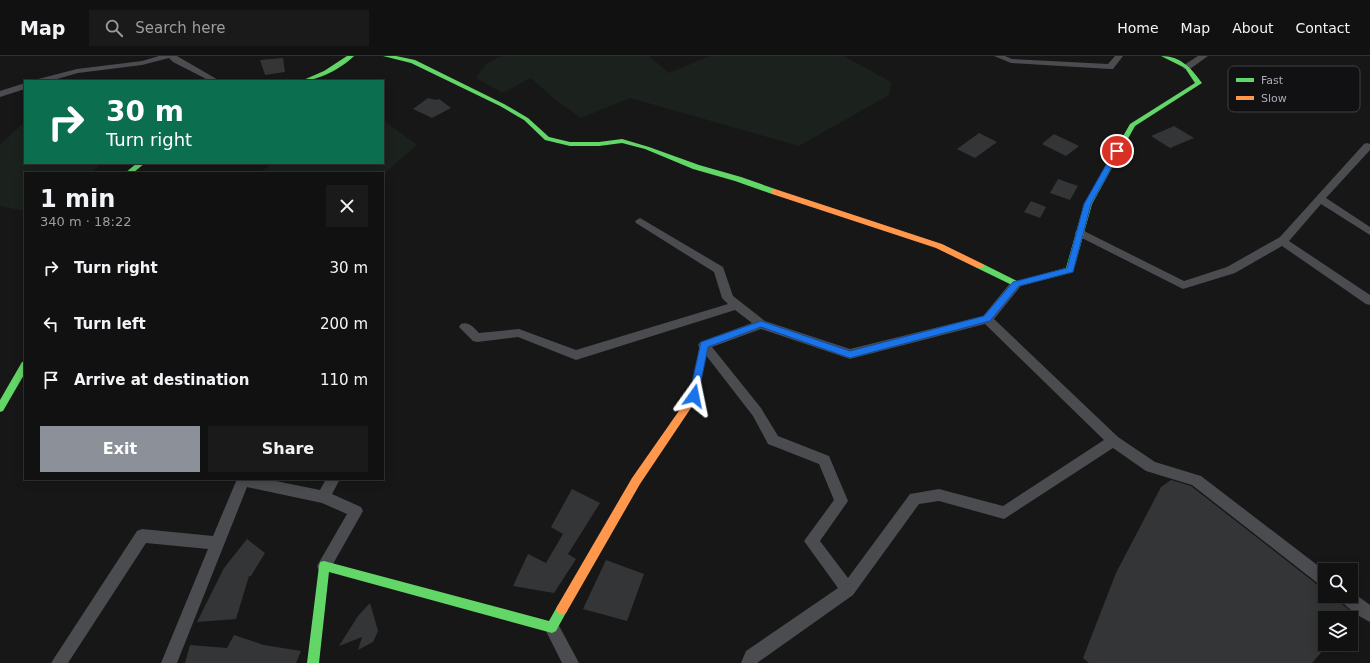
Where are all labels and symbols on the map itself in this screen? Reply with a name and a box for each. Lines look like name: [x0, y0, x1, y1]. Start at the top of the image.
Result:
legend: [1228, 66, 1360, 112]
text: Fast: [1261, 74, 1284, 87]
text: Slow: [1261, 92, 1287, 105]
pin: [1100, 134, 1134, 168]
position arrow: [673, 375, 715, 417]

